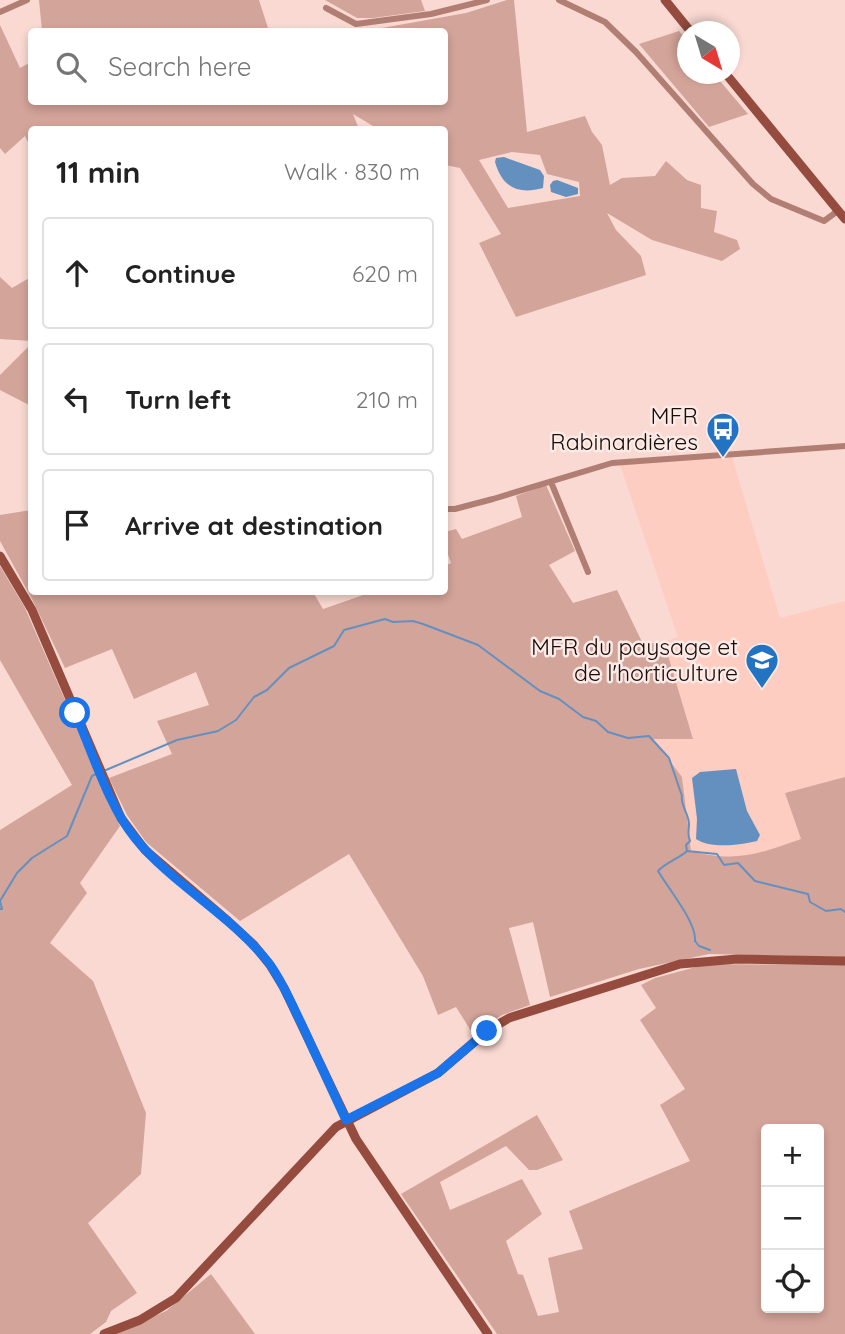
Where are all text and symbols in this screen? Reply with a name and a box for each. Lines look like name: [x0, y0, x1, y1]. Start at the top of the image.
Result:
north arrow: [677, 21, 740, 84]
search box: [28, 28, 448, 105]
icon: search: [52, 48, 90, 86]
text: Search here: [108, 50, 252, 83]
text: 11 min: [56, 153, 140, 191]
text: Walk · 830 m: [284, 157, 420, 186]
icon: ahead: [58, 254, 96, 292]
text: Continue: [125, 257, 236, 290]
text: 620 m: [352, 259, 418, 288]
icon: left: [58, 380, 96, 418]
text: Turn left: [125, 383, 232, 416]
text: 210 m: [356, 385, 418, 414]
place label: MFR Rabinardières: [550, 401, 698, 456]
bus stop icon: MFR Rabinardières: [704, 410, 742, 459]
icon: arrive: [58, 506, 96, 544]
text: Arrive at destination: [125, 509, 383, 542]
place label: MFR du paysage et de l'horticulture: [531, 632, 738, 687]
school or university icon: MFR du paysage et de l'horticulture: [743, 641, 781, 690]
route start: [59, 697, 90, 728]
route end: [471, 1015, 502, 1046]
map controls: [761, 1124, 824, 1313]
button: +: [761, 1124, 824, 1187]
button: −: [761, 1187, 824, 1250]
button: locate: [761, 1250, 824, 1313]

